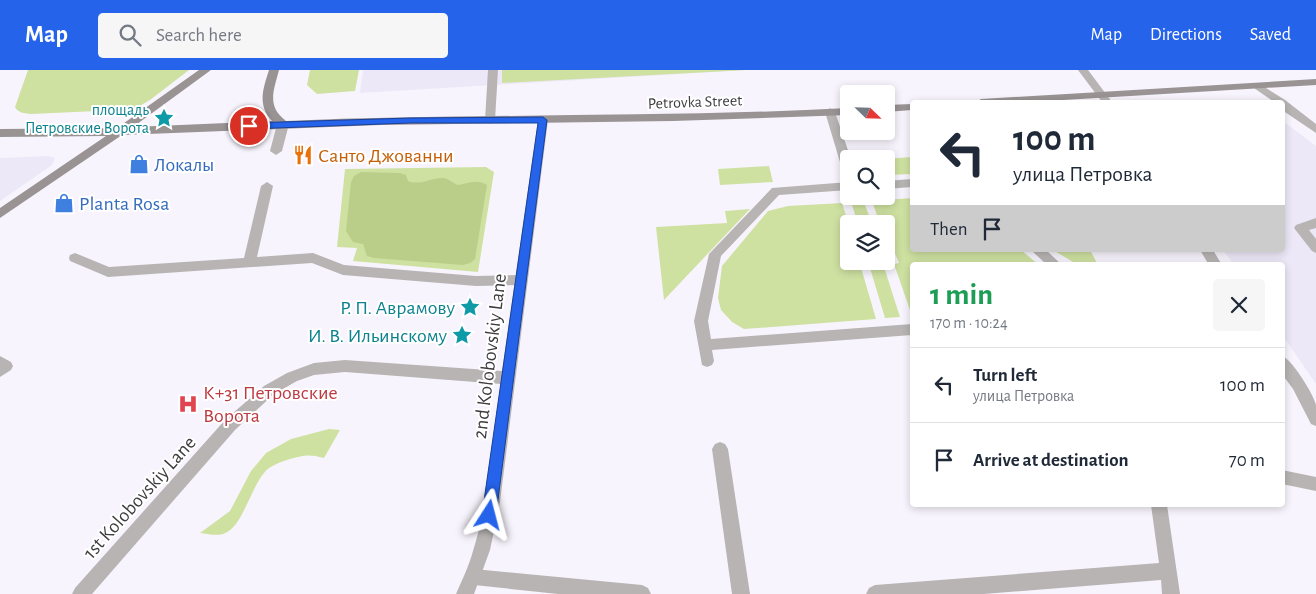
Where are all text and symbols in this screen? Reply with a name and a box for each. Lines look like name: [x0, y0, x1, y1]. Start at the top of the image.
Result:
search box: [98, 13, 448, 58]
icon: search: [116, 21, 144, 49]
text: Map: [25, 23, 68, 47]
text: Search here: [156, 26, 242, 45]
text: Map: [1091, 26, 1122, 44]
text: Directions: [1150, 26, 1222, 44]
text: Saved: [1250, 26, 1291, 44]
north arrow: [840, 85, 895, 140]
map controls: [840, 85, 895, 270]
street label: Petrovka Street: [648, 92, 742, 112]
place label: площадь Петровские Ворота: [25, 102, 149, 136]
pin: [228, 105, 270, 147]
place icon: площадь Петровские Ворота: [153, 107, 175, 129]
icon: arrive: [235, 112, 263, 140]
icon: left: [930, 120, 995, 185]
text: 100 m: [1013, 122, 1096, 157]
restaurant icon: Санто Джованни: [292, 144, 314, 166]
place label: Санто Джованни: [318, 146, 453, 166]
button: search: [840, 150, 895, 205]
shop icon: Локалы: [128, 153, 150, 175]
place label: Локалы: [154, 155, 214, 175]
text: улица Петровка: [1013, 163, 1152, 185]
shop icon: Planta Rosa: [53, 192, 75, 214]
place label: Planta Rosa: [79, 194, 169, 214]
button: layers: [840, 215, 895, 270]
icon: arrive: [978, 215, 1006, 243]
text: Then: [930, 220, 968, 239]
street label: 2nd Kolobovskiy Lane: [470, 272, 510, 440]
button: close: [1213, 279, 1265, 331]
text: 1 min: [930, 280, 993, 310]
place icon: Р. П. Аврамову: [459, 296, 481, 318]
place label: Р. П. Аврамову: [340, 298, 455, 318]
text: 170 m · 10:24: [930, 315, 1008, 331]
place icon: И. В. Ильинскому: [451, 324, 473, 346]
place label: И. В. Ильинскому: [308, 326, 447, 346]
text: Turn left: [973, 366, 1037, 385]
icon: left: [930, 371, 958, 399]
text: 100 m: [1220, 376, 1265, 395]
place label: К+31 Петровские Ворота: [203, 383, 338, 426]
text: улица Петровка: [973, 388, 1074, 404]
hospital icon: К+31 Петровские Ворота: [177, 393, 199, 415]
street label: 1st Kolobovskiy Lane: [80, 432, 200, 563]
icon: arrive: [930, 446, 958, 474]
text: Arrive at destination: [973, 451, 1129, 470]
text: 70 m: [1229, 451, 1265, 470]
position arrow: [462, 488, 514, 540]

